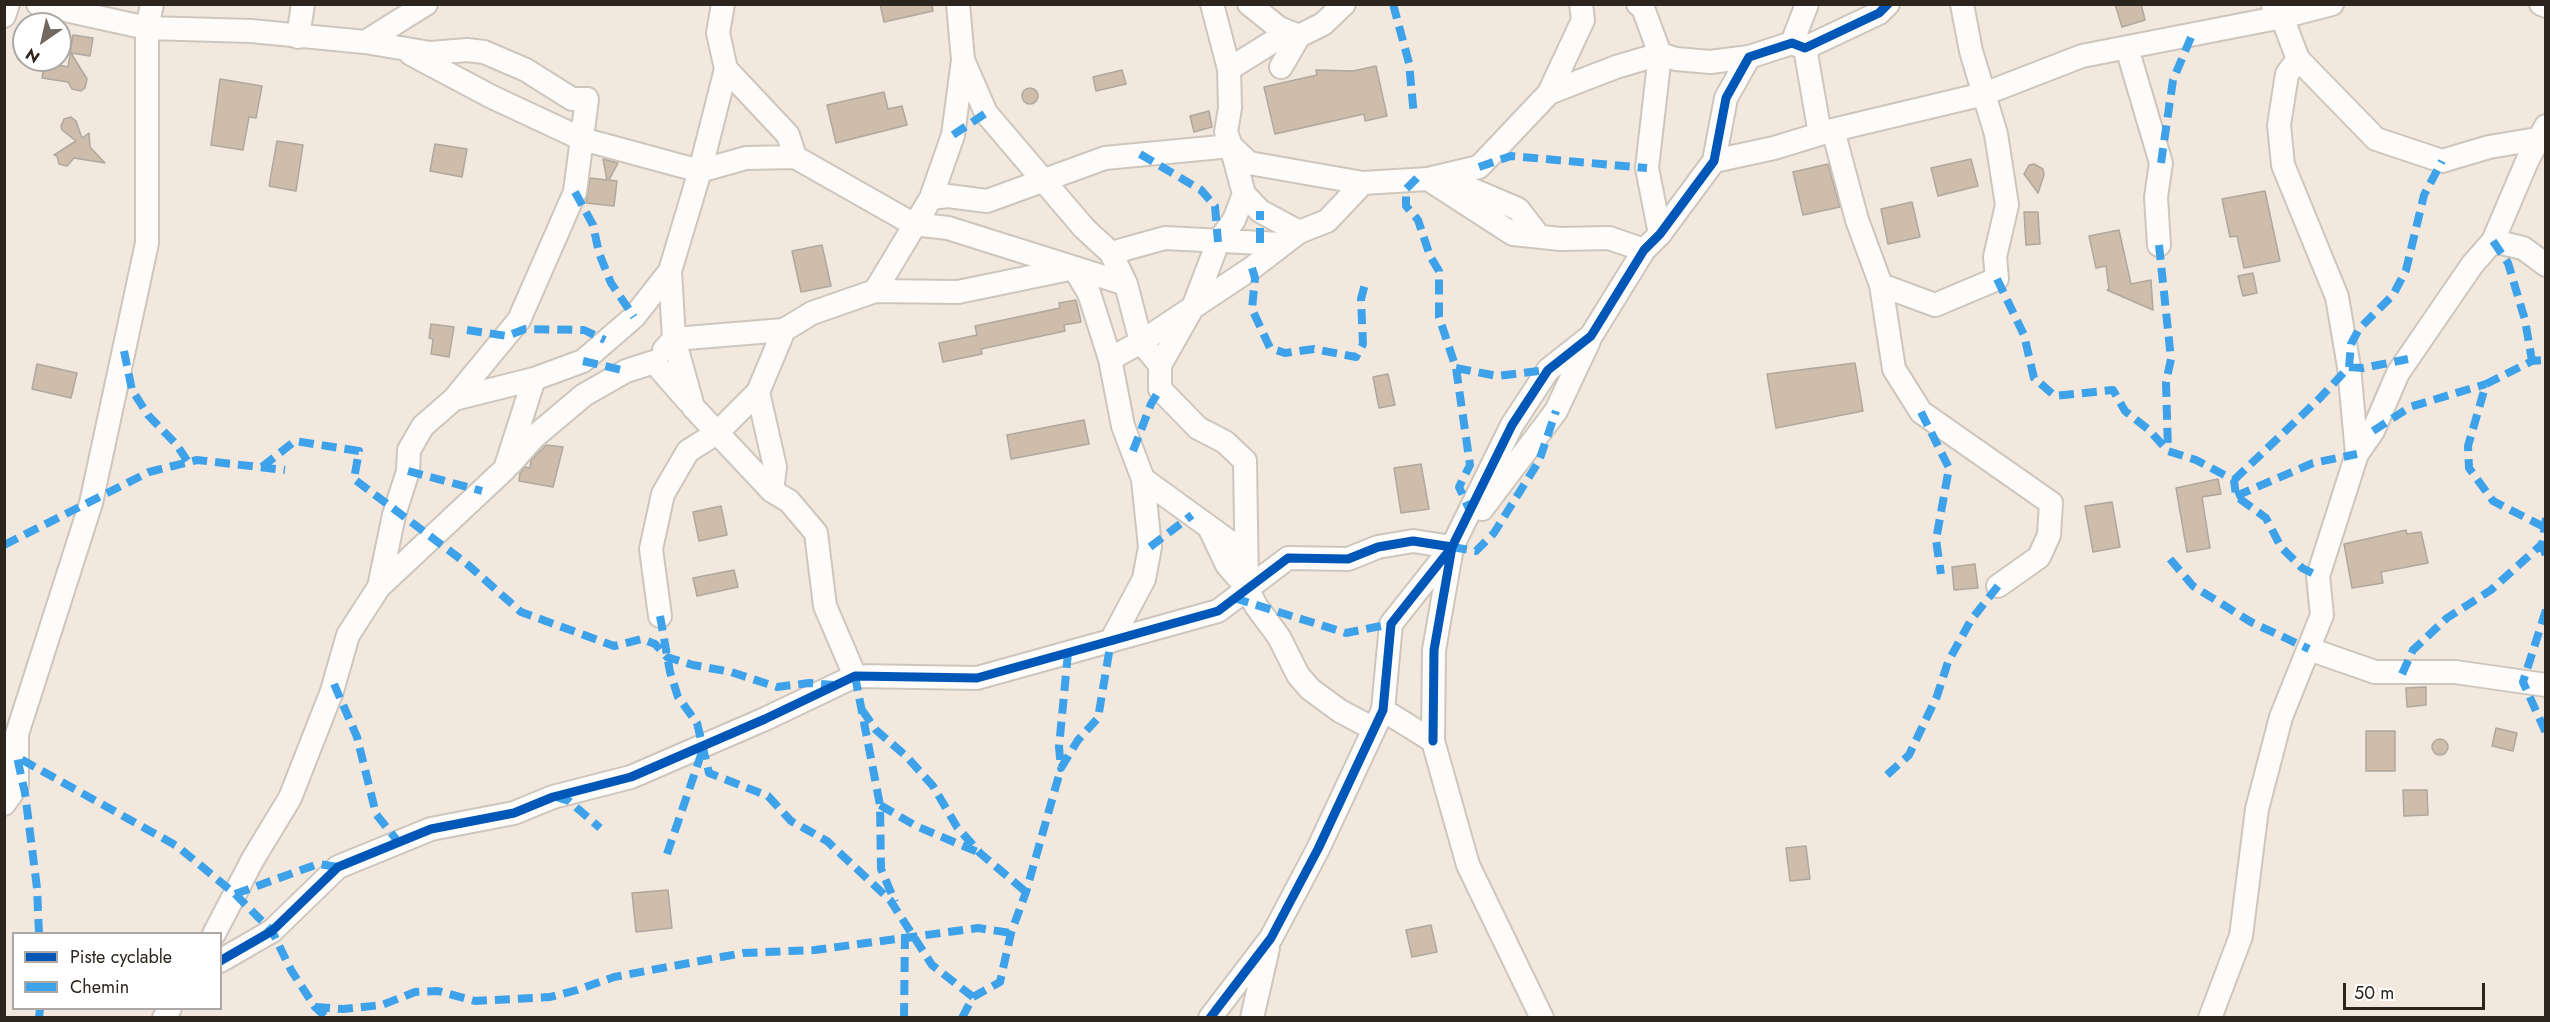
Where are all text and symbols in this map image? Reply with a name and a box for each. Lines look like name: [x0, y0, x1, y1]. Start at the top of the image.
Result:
north arrow: [12, 12, 72, 72]
text: N: [21, 43, 44, 69]
legend: [12, 932, 222, 1010]
text: Piste cyclable: [70, 944, 172, 970]
scale bar: [2346, 971, 2488, 1009]
text: Chemin: [70, 974, 129, 1000]
text: 50 m: [2354, 980, 2394, 1006]

